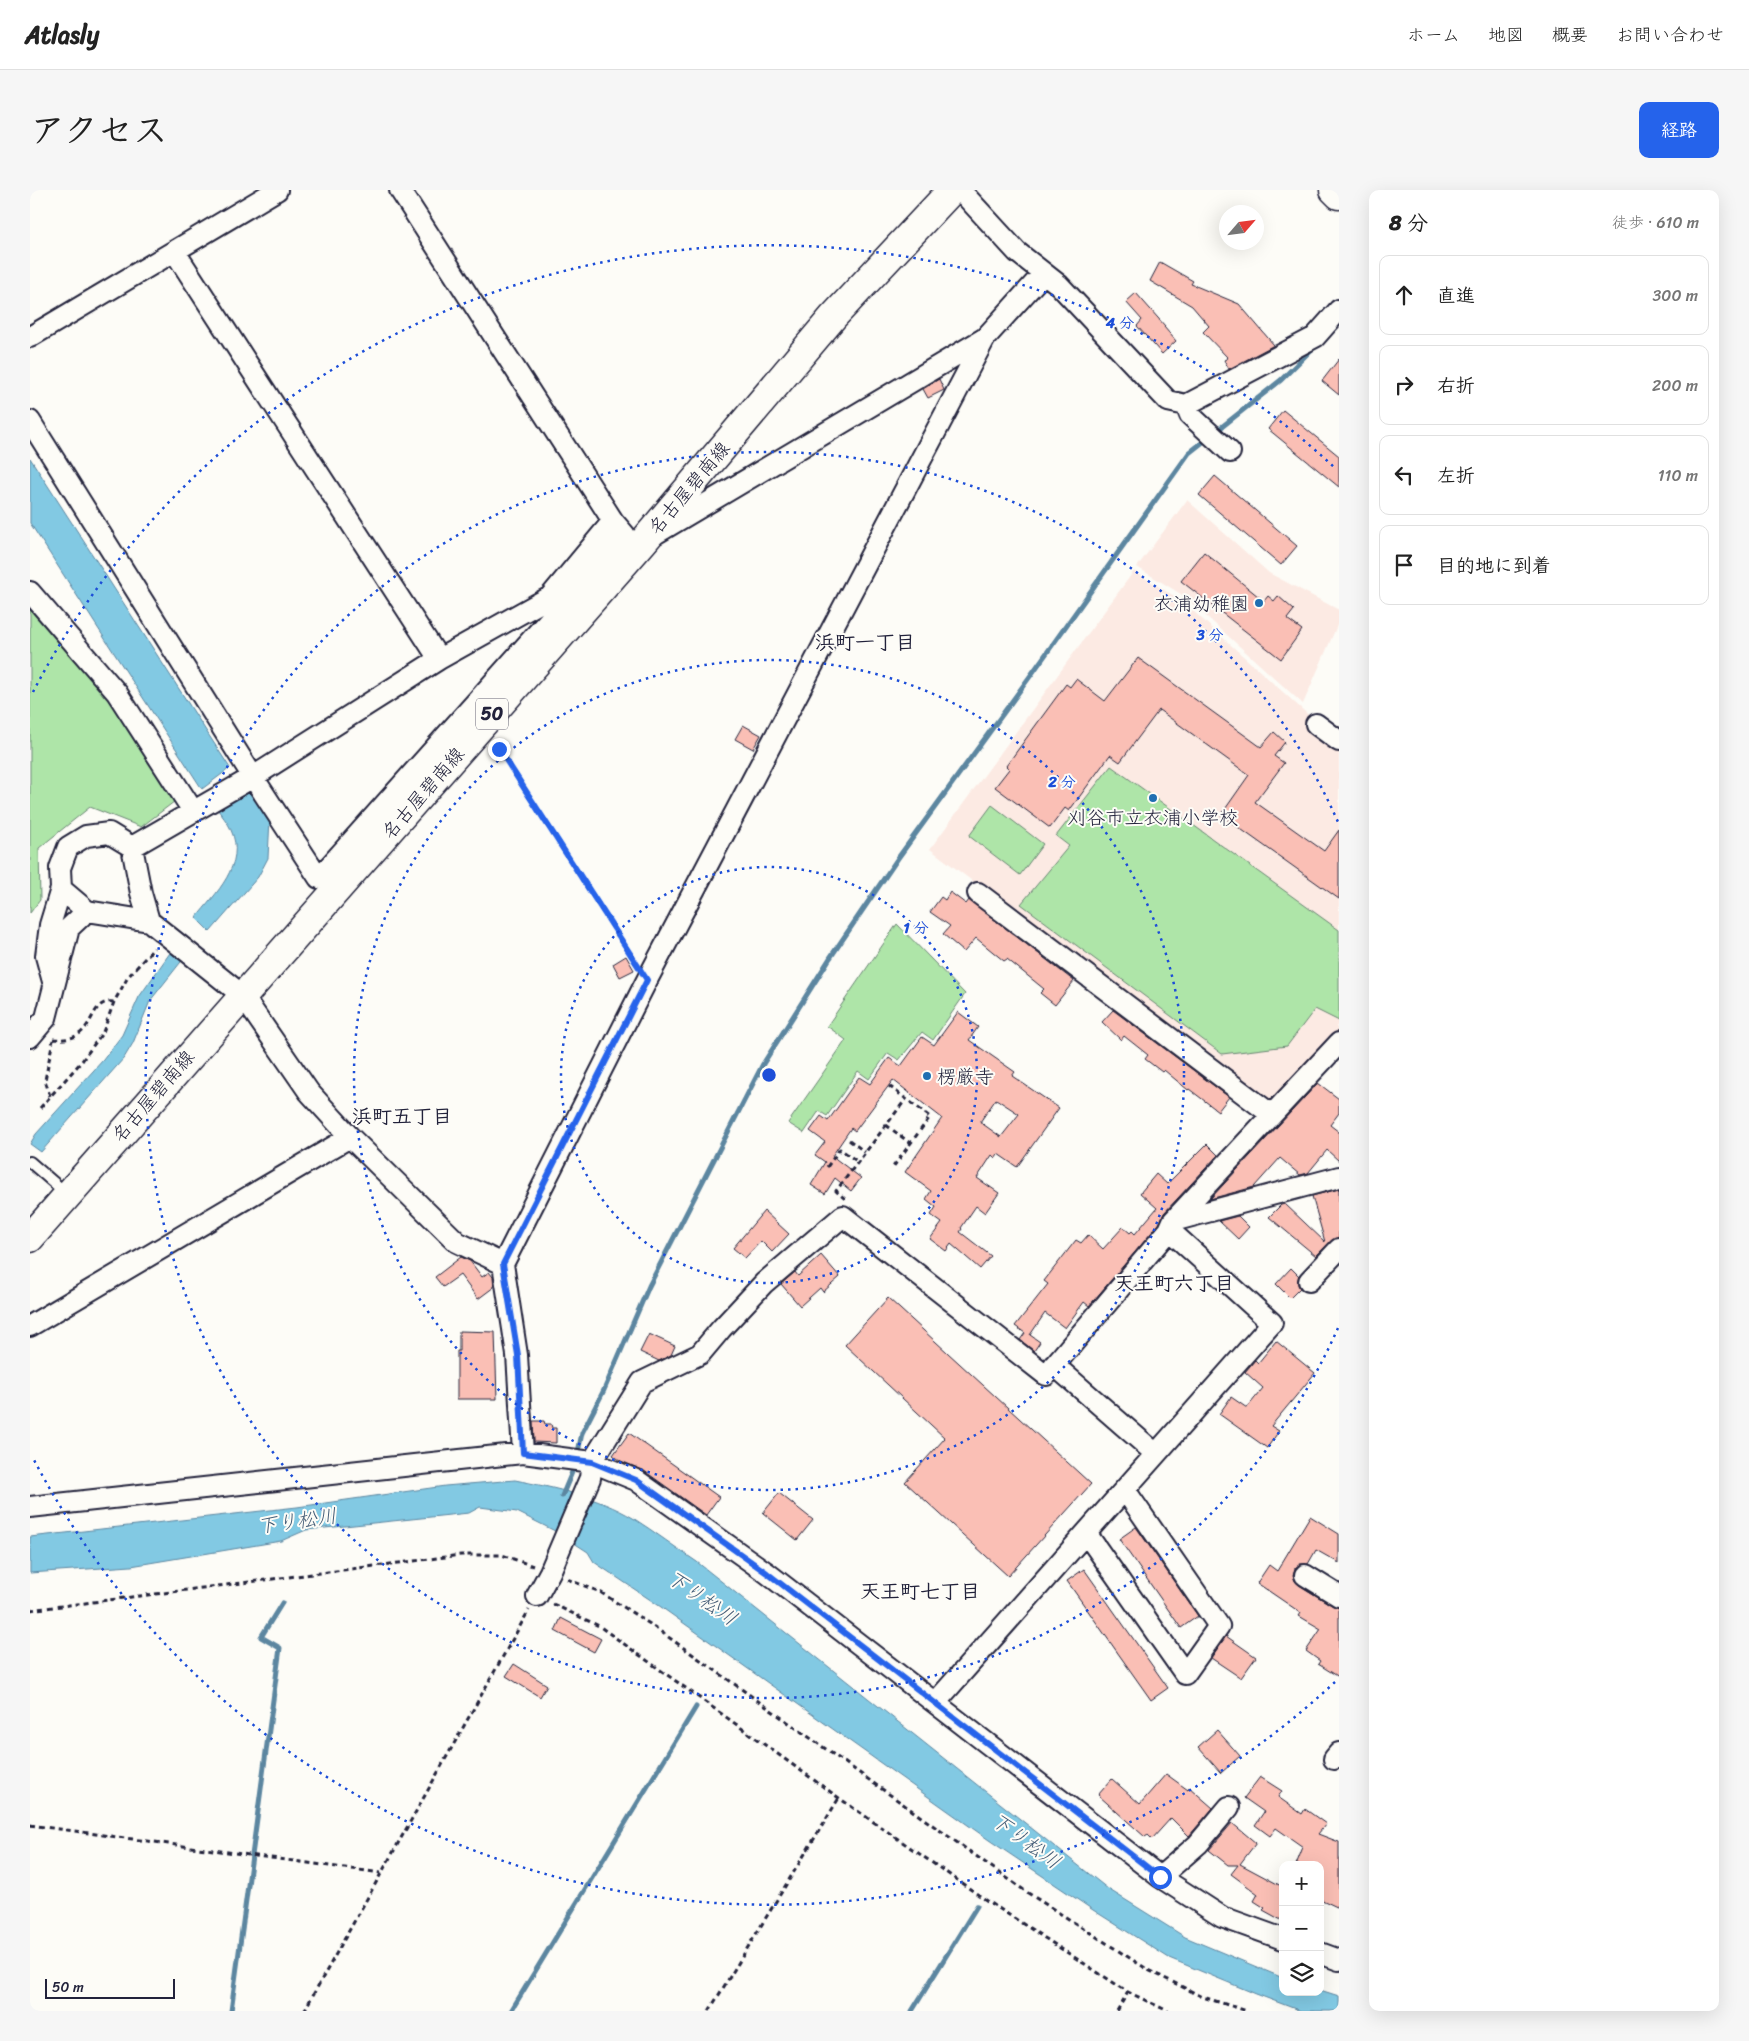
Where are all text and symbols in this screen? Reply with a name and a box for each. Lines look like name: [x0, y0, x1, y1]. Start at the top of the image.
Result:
text: Atlasly: [25, 14, 99, 56]
text: ホーム: [1407, 19, 1460, 51]
text: 地図: [1488, 19, 1524, 51]
text: 概要: [1552, 19, 1588, 51]
text: お問い合わせ: [1616, 19, 1724, 51]
text: アクセス: [30, 99, 168, 161]
button: 経路: [1639, 102, 1719, 158]
text: 8 分: [1389, 204, 1428, 242]
north arrow: [1219, 205, 1264, 250]
text: 徒歩 · 610 m: [1612, 208, 1699, 237]
text: 直進: [1437, 279, 1475, 312]
icon: ahead: [1390, 281, 1418, 309]
text: 300 m: [1653, 281, 1698, 310]
text: 4 分: [1105, 310, 1134, 336]
text: 右折: [1437, 369, 1475, 402]
icon: right: [1390, 371, 1418, 399]
text: 200 m: [1652, 371, 1698, 400]
street label: 名古屋碧南線: [640, 434, 738, 542]
text: 左折: [1437, 459, 1475, 492]
icon: left: [1390, 461, 1418, 489]
text: 110 m: [1658, 461, 1698, 490]
text: 目的地に到着: [1437, 549, 1551, 582]
icon: arrive: [1390, 551, 1418, 579]
place label: 衣浦幼稚園: [1154, 587, 1249, 620]
marker: 衣浦幼稚園: [1253, 597, 1265, 609]
text: 3 分: [1195, 622, 1224, 648]
district label: 浜町一丁目: [815, 625, 915, 660]
road number: 50: [476, 698, 508, 730]
route end: [488, 738, 511, 761]
street label: 名古屋碧南線: [373, 739, 473, 847]
text: 2 分: [1047, 769, 1076, 795]
marker: 刈谷市立衣浦小学校: [1147, 792, 1159, 804]
place label: 刈谷市立衣浦小学校: [1067, 801, 1239, 834]
text: 1 分: [903, 915, 929, 941]
street label: 名古屋碧南線: [103, 1042, 203, 1150]
place label: 楞厳寺: [937, 1060, 994, 1093]
centre of rings: [760, 1066, 778, 1084]
marker: 楞厳寺: [921, 1070, 933, 1082]
district label: 浜町五丁目: [352, 1099, 452, 1134]
district label: 天王町六丁目: [1114, 1266, 1234, 1301]
water label: 下り松川: [255, 1498, 339, 1544]
water label: 下り松川: [659, 1561, 745, 1635]
district label: 天王町七丁目: [860, 1574, 980, 1609]
water label: 下り松川: [983, 1803, 1069, 1879]
map controls: [1279, 1861, 1324, 1996]
button: +: [1279, 1861, 1324, 1906]
route start: [1149, 1866, 1172, 1889]
button: −: [1279, 1906, 1324, 1951]
button: layers: [1279, 1951, 1324, 1996]
text: 50 m: [52, 1975, 84, 2000]
scale bar: [45, 1976, 175, 1999]

